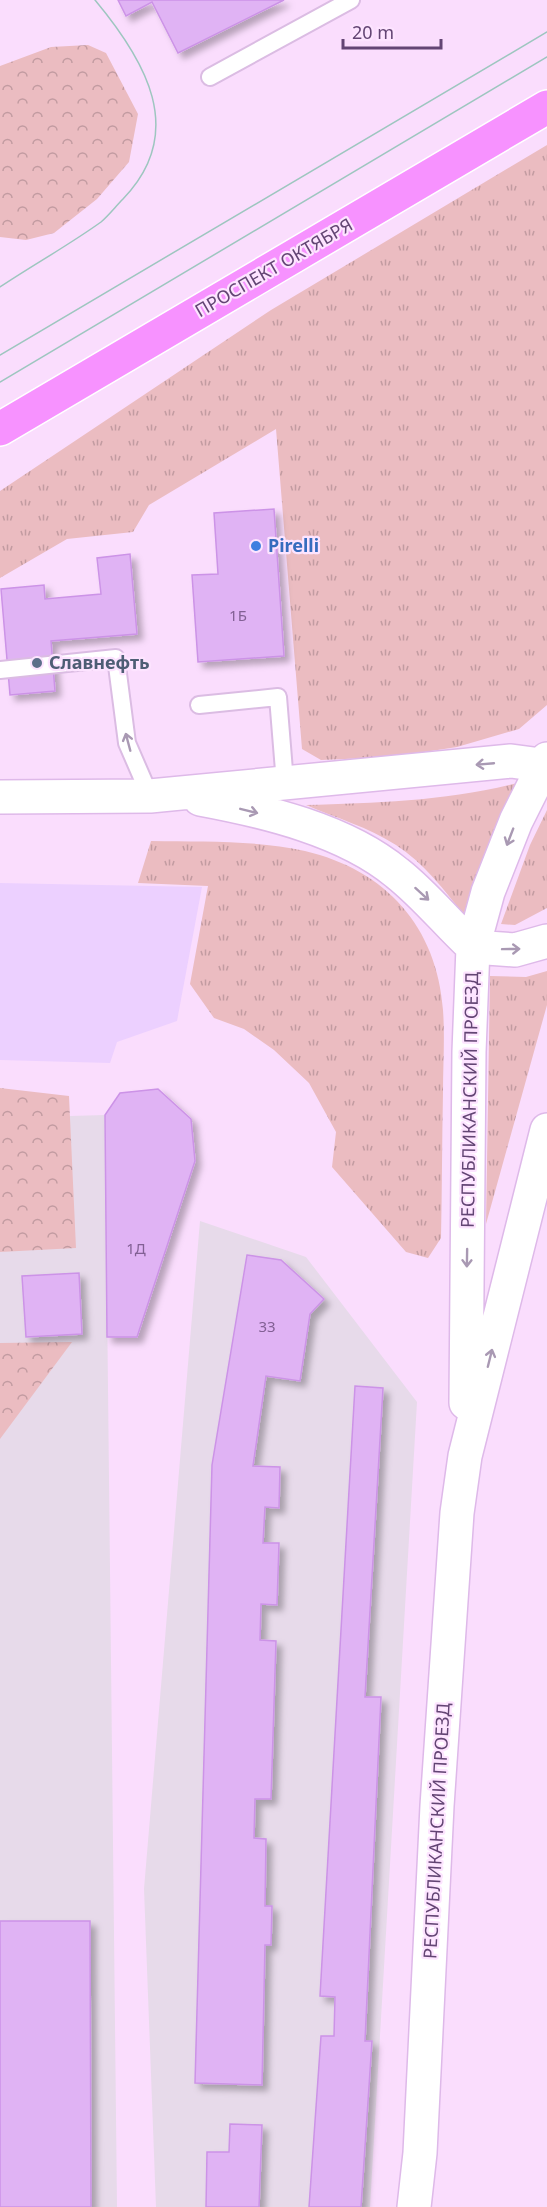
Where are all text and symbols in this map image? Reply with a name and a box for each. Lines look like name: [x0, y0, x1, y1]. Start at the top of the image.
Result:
scale bar: [343, 12, 440, 50]
text: 20 m: [352, 20, 394, 44]
street label: ПРОСПЕКТ ОКТЯБРЯ: [190, 212, 357, 322]
place label: Pirelli: [268, 533, 319, 557]
marker: Pirelli: [249, 539, 263, 553]
house number: 1Б: [229, 605, 247, 625]
place label: Славнефть: [49, 650, 150, 674]
marker: Славнефть: [30, 656, 44, 670]
one-way arrow: [121, 733, 133, 752]
one-way arrow: [475, 759, 495, 770]
one-way arrow: [239, 806, 258, 818]
one-way arrow: [504, 827, 515, 846]
one-way arrow: [414, 887, 429, 901]
one-way arrow: [500, 943, 520, 955]
street label: РЕСПУБЛИКАНСКИЙ ПРОЕЗД: [455, 972, 483, 1228]
house number: 1Д: [126, 1238, 146, 1258]
one-way arrow: [461, 1247, 473, 1267]
house number: 33: [258, 1316, 276, 1336]
one-way arrow: [484, 1349, 496, 1368]
street label: РЕСПУБЛИКАНСКИЙ ПРОЕЗД: [417, 1702, 455, 1959]

